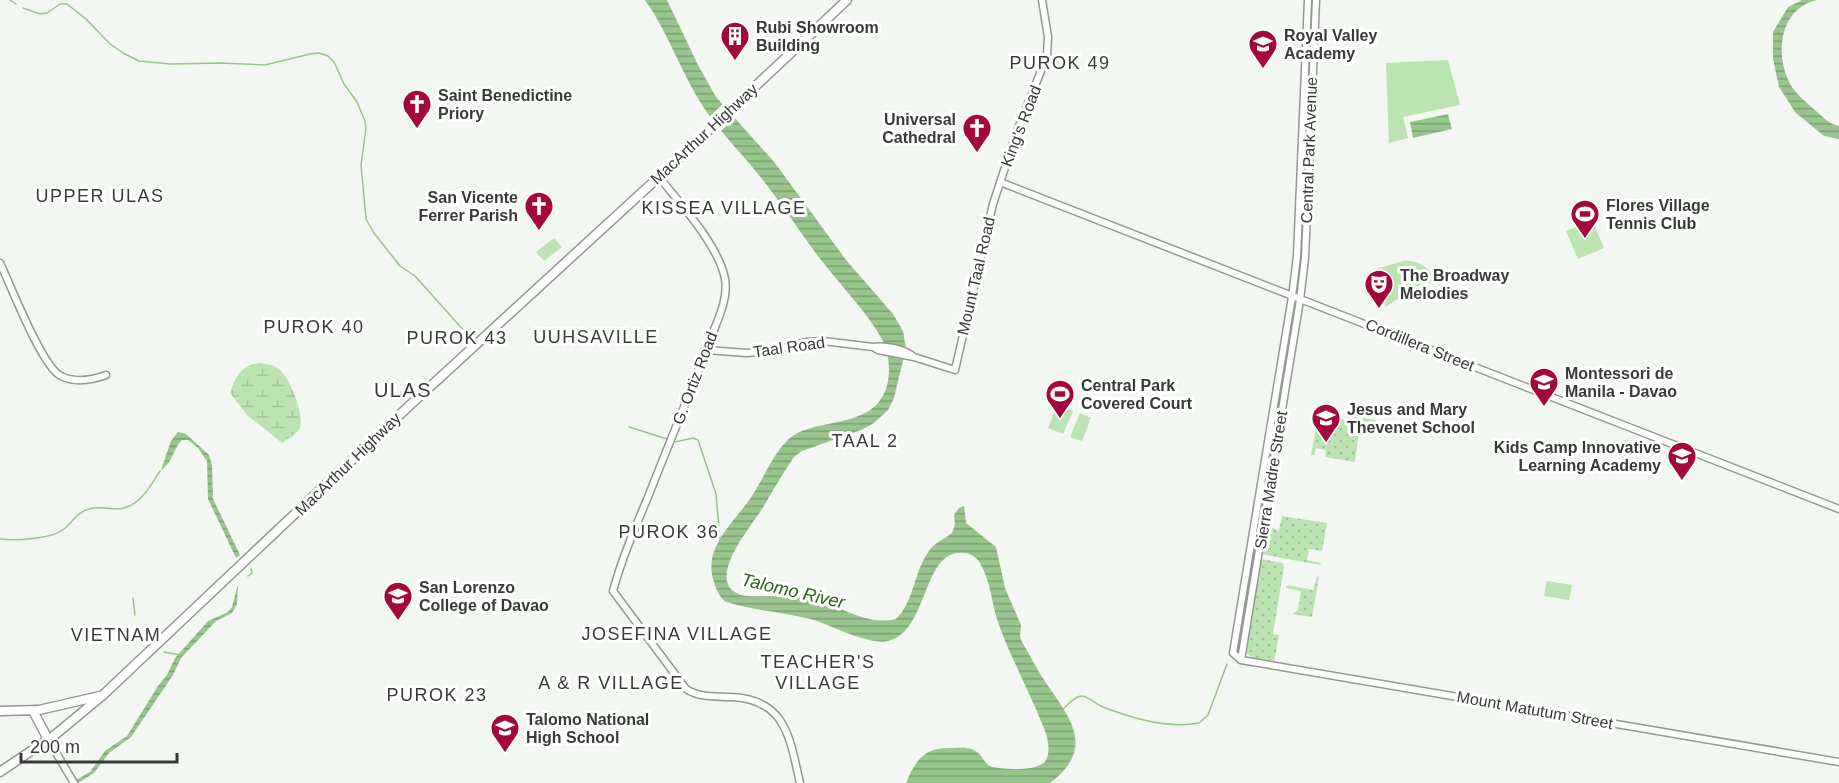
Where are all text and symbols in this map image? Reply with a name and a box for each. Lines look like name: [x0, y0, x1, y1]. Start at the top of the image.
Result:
place label: Rubi Showroom Building: [756, 19, 879, 54]
building icon: Rubi Showroom Building: [719, 20, 751, 62]
place label: Royal Valley Academy: [1284, 27, 1377, 62]
school or university icon: Royal Valley Academy: [1247, 28, 1279, 70]
district label: PUROK 49: [1009, 53, 1111, 73]
street label: Central Park Avenue: [1298, 76, 1320, 223]
street label: MacArthur Highway: [647, 80, 761, 188]
street label: King's Road: [998, 83, 1044, 169]
place label: Saint Benedictine Priory: [438, 87, 572, 122]
church icon: Saint Benedictine Priory: [401, 88, 433, 130]
place label: Universal Cathedral: [882, 111, 956, 146]
church icon: Universal Cathedral: [961, 112, 993, 154]
district label: UPPER ULAS: [35, 186, 165, 206]
place label: San Vicente Ferrer Parish: [418, 189, 518, 224]
church icon: San Vicente Ferrer Parish: [523, 190, 555, 232]
place label: Flores Village Tennis Club: [1606, 197, 1710, 232]
district label: KISSEA VILLAGE: [641, 198, 807, 218]
sports icon: Flores Village Tennis Club: [1569, 198, 1601, 240]
street label: Mount Taal Road: [954, 215, 998, 337]
place label: The Broadway Melodies: [1400, 267, 1509, 302]
theatre icon: The Broadway Melodies: [1363, 268, 1395, 310]
street label: Cordillera Street: [1363, 315, 1477, 375]
district label: PUROK 40: [263, 317, 365, 337]
district label: UUHSAVILLE: [533, 327, 659, 347]
district label: PUROK 43: [406, 328, 508, 348]
street label: G. Ortiz Road: [670, 329, 720, 427]
street label: Taal Road: [752, 334, 826, 360]
place label: Montessori de Manila - Davao: [1565, 365, 1677, 400]
school or university icon: Montessori de Manila - Davao: [1528, 366, 1560, 408]
place label: Central Park Covered Court: [1081, 377, 1193, 412]
sports icon: Central Park Covered Court: [1044, 378, 1076, 420]
district label: ULAS: [374, 379, 432, 401]
place label: Jesus and Mary Thevenet School: [1347, 401, 1475, 436]
school or university icon: Jesus and Mary Thevenet School: [1310, 402, 1342, 444]
street label: MacArthur Highway: [292, 409, 404, 519]
street label: Sierra Madre Street: [1252, 409, 1290, 550]
district label: TAAL 2: [831, 431, 899, 451]
place label: Kids Camp Innovative Learning Academy: [1494, 439, 1661, 474]
school or university icon: Kids Camp Innovative Learning Academy: [1666, 440, 1698, 482]
district label: PUROK 36: [618, 522, 720, 542]
water label: Talomo River: [739, 569, 848, 613]
place label: San Lorenzo College of Davao: [419, 579, 549, 614]
school or university icon: San Lorenzo College of Davao: [382, 580, 414, 622]
district label: JOSEFINA VILLAGE: [581, 624, 773, 644]
district label: VIETNAM: [71, 625, 161, 645]
district label: TEACHER'S VILLAGE: [761, 652, 875, 693]
district label: A & R VILLAGE: [538, 673, 684, 693]
district label: PUROK 23: [386, 685, 488, 705]
street label: Mount Matutum Street: [1456, 688, 1615, 732]
place label: Talomo National High School: [526, 711, 649, 746]
school or university icon: Talomo National High School: [489, 712, 521, 754]
scale bar: [21, 726, 177, 764]
text: 200 m: [30, 737, 80, 757]

